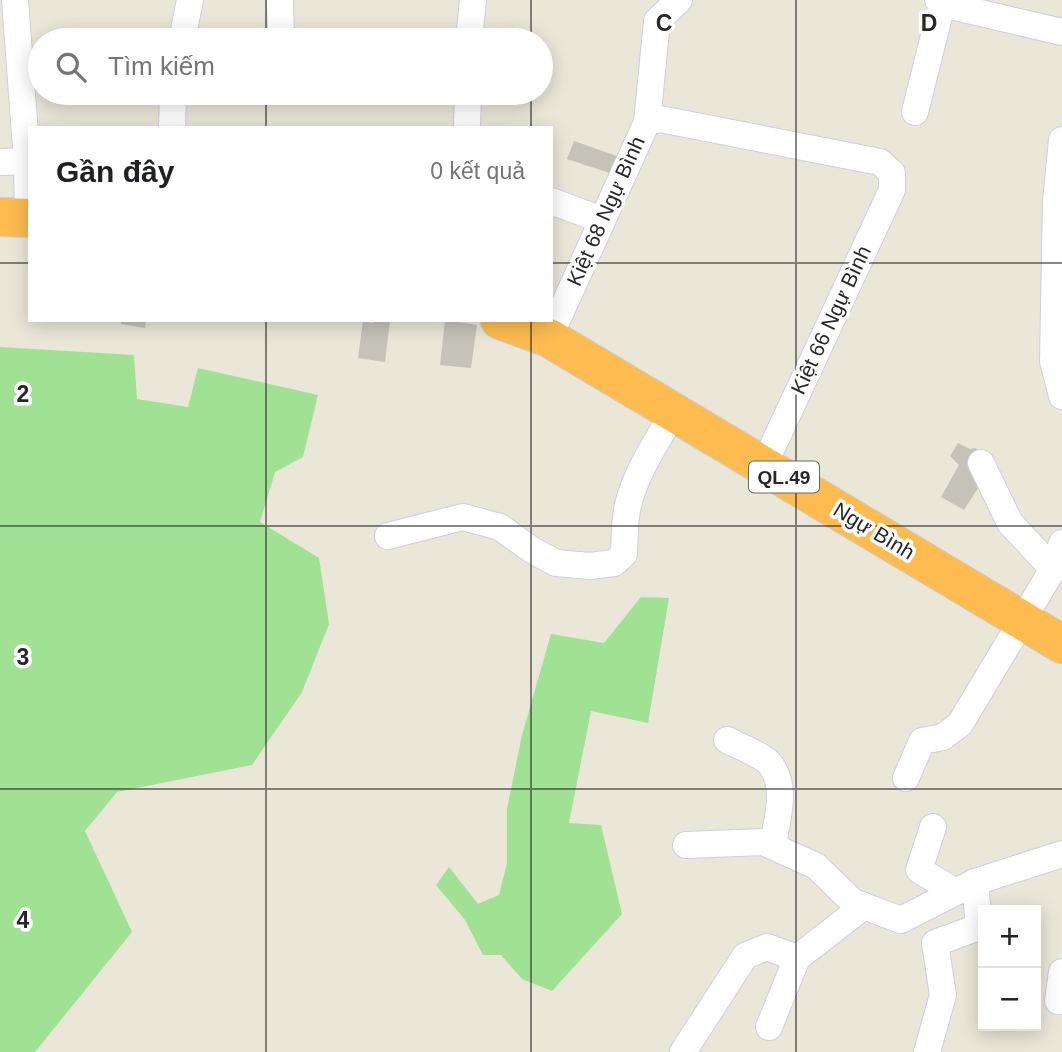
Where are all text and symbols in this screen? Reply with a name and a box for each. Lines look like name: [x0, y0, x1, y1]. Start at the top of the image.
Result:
text: C: [656, 10, 672, 36]
text: D: [921, 10, 937, 36]
search box: [28, 28, 553, 105]
icon: search: [52, 48, 90, 86]
text: Tìm kiếm: [108, 51, 215, 81]
street label: Kiệt 68 Ngự Bình: [562, 133, 649, 289]
text: Gần đây: [56, 155, 174, 188]
text: 0 kết quả: [430, 158, 525, 184]
street label: Kiệt 66 Ngự Bình: [786, 242, 875, 398]
text: 2: [17, 381, 29, 407]
road number: QL.49: [749, 462, 819, 492]
street label: Ngự Bình: [830, 498, 919, 564]
text: 3: [17, 644, 29, 670]
map controls: [978, 905, 1041, 1031]
button: +: [978, 905, 1041, 968]
text: 4: [17, 907, 30, 933]
button: −: [978, 968, 1041, 1031]

